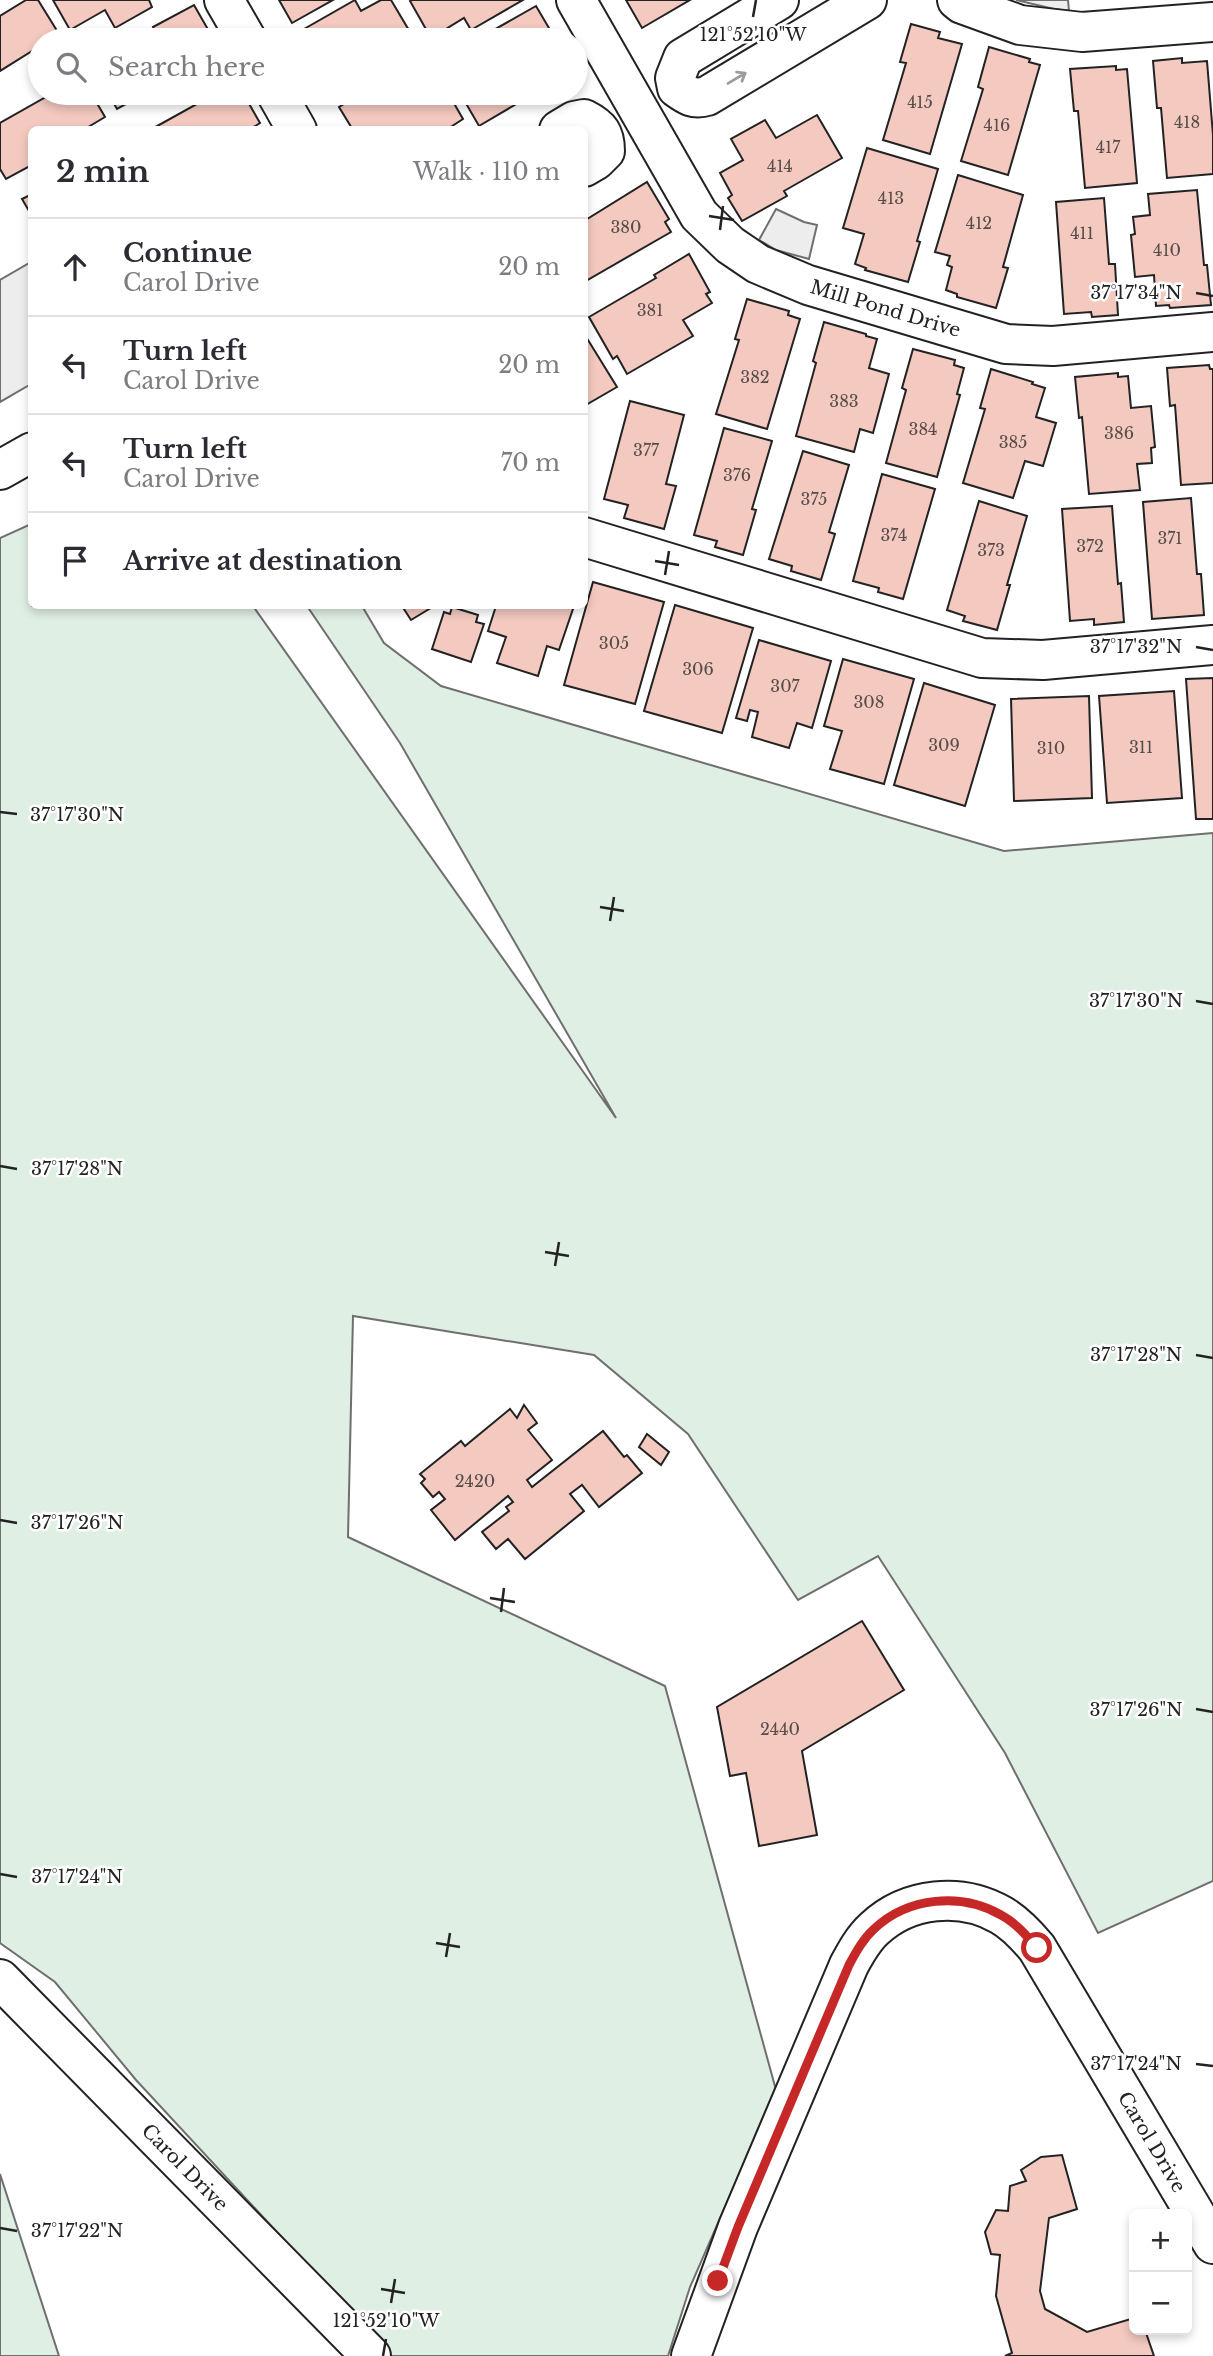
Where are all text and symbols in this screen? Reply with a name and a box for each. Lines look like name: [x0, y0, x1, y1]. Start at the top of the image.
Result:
text: 121°52'10"W: [700, 24, 807, 46]
search box: [28, 28, 588, 105]
icon: search: [52, 48, 90, 86]
text: Search here: [108, 51, 265, 83]
one-way arrow: [727, 70, 747, 84]
house number: 415: [907, 92, 933, 112]
house number: 418: [1174, 112, 1200, 132]
house number: 416: [984, 115, 1010, 135]
house number: 417: [1096, 137, 1121, 157]
text: 2 min: [56, 153, 149, 190]
house number: 414: [767, 156, 793, 176]
text: Walk · 110 m: [413, 158, 560, 186]
house number: 413: [878, 188, 904, 208]
house number: 412: [966, 213, 992, 233]
house number: 380: [611, 217, 641, 237]
house number: 411: [1070, 223, 1094, 243]
text: Continue: [123, 237, 252, 269]
house number: 410: [1153, 240, 1181, 260]
icon: ahead: [56, 248, 94, 286]
text: 20 m: [498, 253, 560, 281]
text: Carol Drive: [123, 269, 260, 297]
street label: Mill Pond Drive: [808, 275, 963, 342]
text: 37°17'34"N: [1090, 282, 1182, 304]
house number: 381: [637, 300, 663, 320]
text: Turn left: [123, 335, 247, 367]
icon: left: [56, 346, 94, 384]
text: 20 m: [498, 351, 560, 379]
text: Carol Drive: [123, 367, 260, 395]
house number: 382: [740, 367, 770, 387]
house number: 383: [829, 391, 859, 411]
house number: 384: [909, 419, 937, 439]
house number: 386: [1104, 423, 1134, 443]
house number: 385: [999, 432, 1027, 452]
text: Turn left: [123, 433, 247, 465]
house number: 377: [633, 440, 660, 460]
icon: left: [56, 444, 94, 482]
text: 70 m: [501, 449, 560, 477]
text: Carol Drive: [123, 465, 260, 493]
house number: 376: [723, 465, 751, 485]
house number: 375: [801, 489, 827, 509]
house number: 374: [881, 525, 907, 545]
house number: 371: [1157, 528, 1183, 548]
house number: 372: [1076, 536, 1104, 556]
house number: 373: [977, 540, 1005, 560]
icon: arrive: [56, 542, 94, 580]
text: Arrive at destination: [123, 545, 403, 577]
house number: 305: [599, 633, 629, 653]
text: 37°17'32"N: [1090, 636, 1182, 658]
house number: 306: [682, 659, 714, 679]
house number: 307: [770, 676, 801, 696]
house number: 308: [854, 692, 884, 712]
house number: 309: [928, 735, 960, 755]
house number: 311: [1129, 737, 1153, 757]
house number: 310: [1037, 738, 1065, 758]
text: 37°17'30"N: [30, 804, 124, 826]
text: 37°17'30"N: [1089, 990, 1183, 1012]
text: 37°17'28"N: [31, 1158, 123, 1180]
text: 37°17'28"N: [1090, 1344, 1182, 1366]
house number: 2420: [455, 1471, 495, 1491]
text: 37°17'26"N: [31, 1512, 123, 1534]
text: 37°17'26"N: [1090, 1699, 1182, 1721]
house number: 2440: [760, 1719, 800, 1739]
text: 37°17'24"N: [31, 1866, 123, 1888]
route start: [1021, 1932, 1052, 1963]
text: 37°17'24"N: [1090, 2053, 1182, 2075]
street label: Carol Drive: [1113, 2088, 1191, 2197]
street label: Carol Drive: [137, 2119, 233, 2216]
map controls: [1129, 2209, 1192, 2335]
button: +: [1129, 2209, 1192, 2272]
text: 37°17'22"N: [31, 2220, 123, 2242]
route end: [702, 2265, 733, 2296]
button: −: [1129, 2272, 1192, 2335]
text: 121°52'10"W: [333, 2310, 440, 2332]

